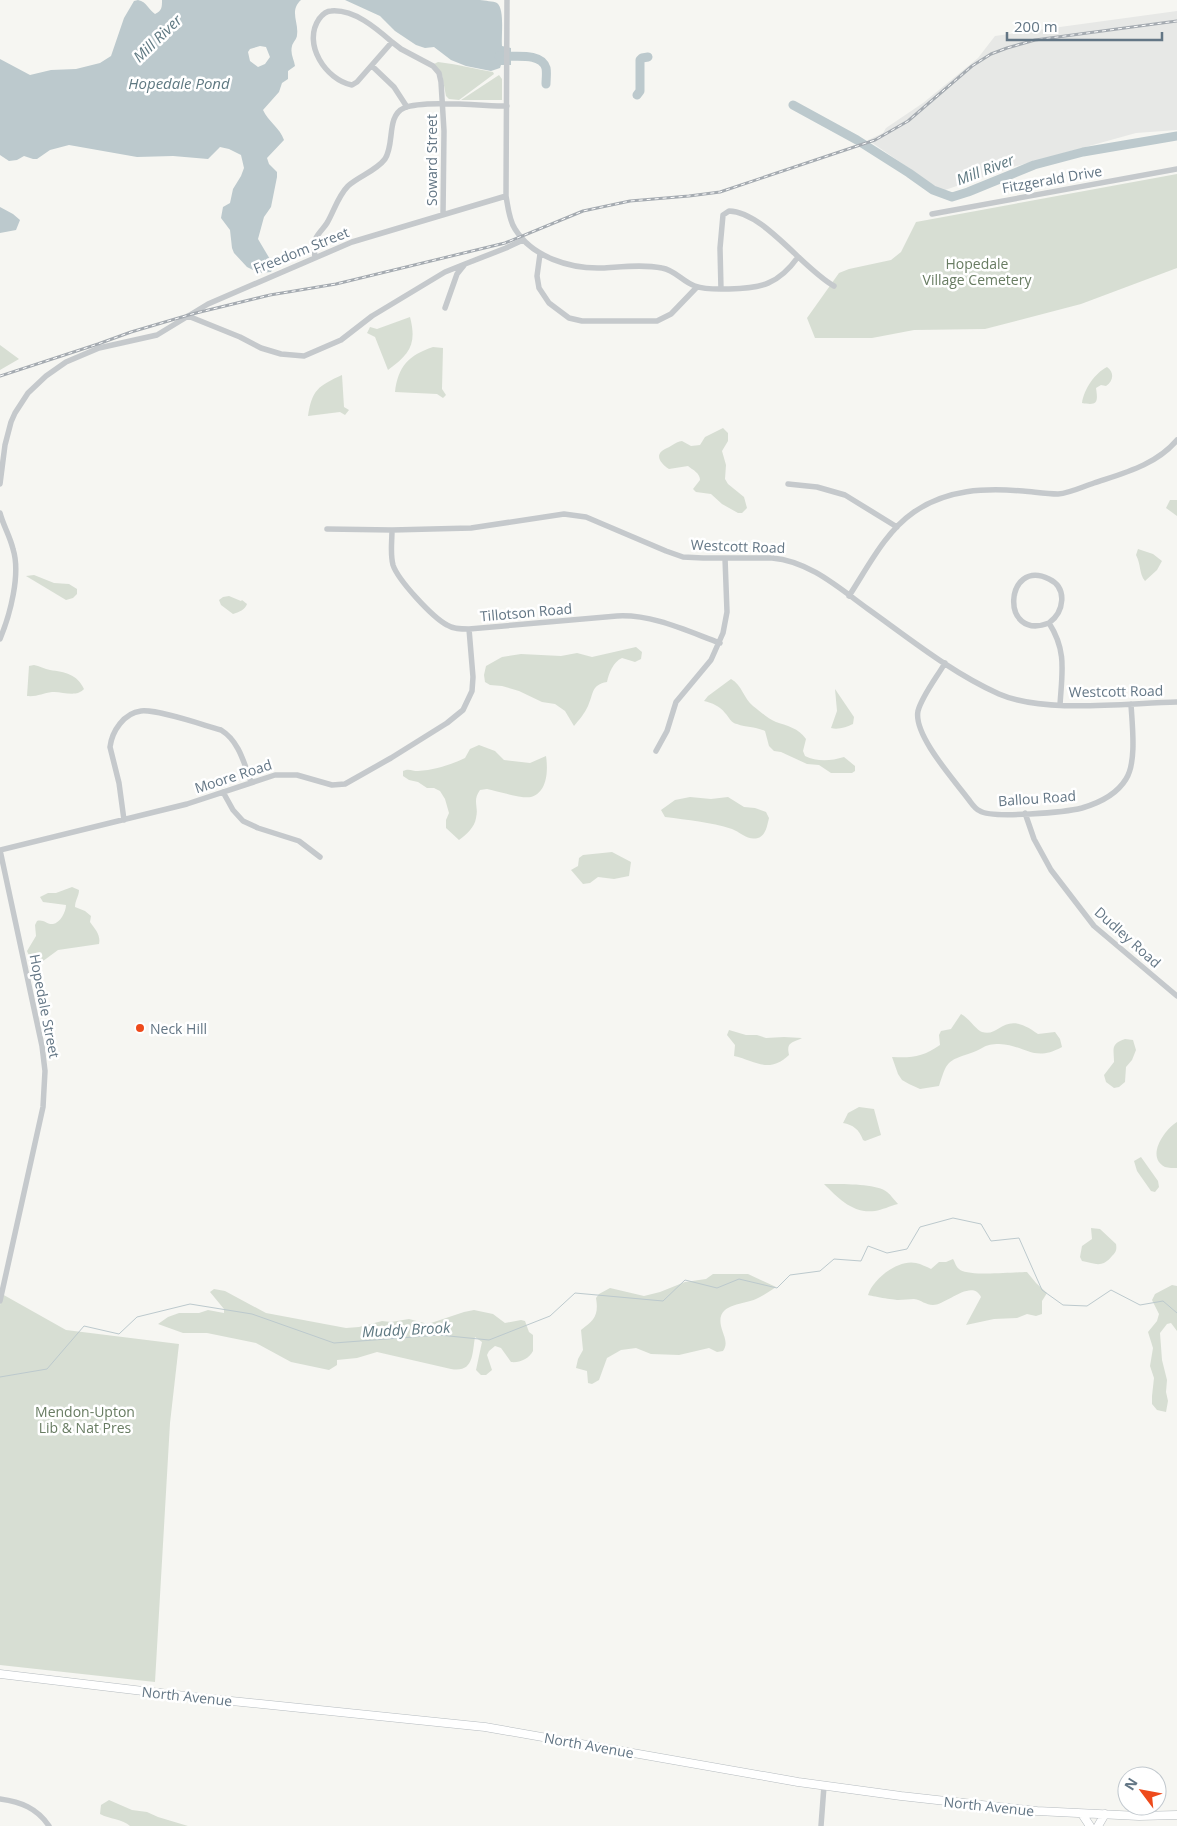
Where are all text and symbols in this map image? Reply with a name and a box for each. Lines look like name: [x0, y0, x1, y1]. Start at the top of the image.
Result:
water label: Mill River: [128, 9, 186, 66]
scale bar: [1007, 10, 1162, 42]
text: 200 m: [1014, 16, 1058, 36]
water label: Hopedale Pond: [128, 73, 230, 93]
street label: Soward Street: [422, 114, 441, 206]
water label: Mill River: [953, 148, 1018, 189]
street label: Fitzgerald Drive: [1000, 161, 1104, 197]
street label: Freedom Street: [250, 222, 352, 278]
park label: Hopedale Village Cemetery: [923, 254, 1032, 289]
street label: Westcott Road: [690, 535, 786, 557]
street label: Tillotson Road: [479, 599, 573, 625]
street label: Westcott Road: [1069, 681, 1163, 701]
street label: Moore Road: [192, 755, 274, 797]
street label: Ballou Road: [997, 786, 1077, 810]
street label: Dudley Road: [1091, 902, 1165, 972]
street label: Hopedale Street: [26, 952, 64, 1060]
place label: Neck Hill: [150, 1019, 207, 1038]
marker: Neck Hill: [134, 1022, 146, 1034]
water label: Muddy Brook: [361, 1317, 451, 1341]
park label: Mendon-Upton Lib & Nat Pres: [35, 1402, 135, 1437]
street label: North Avenue: [141, 1682, 233, 1710]
street label: North Avenue: [543, 1728, 635, 1762]
north arrow: [1117, 1766, 1167, 1816]
text: N: [1119, 1774, 1142, 1794]
street label: North Avenue: [943, 1792, 1035, 1820]

